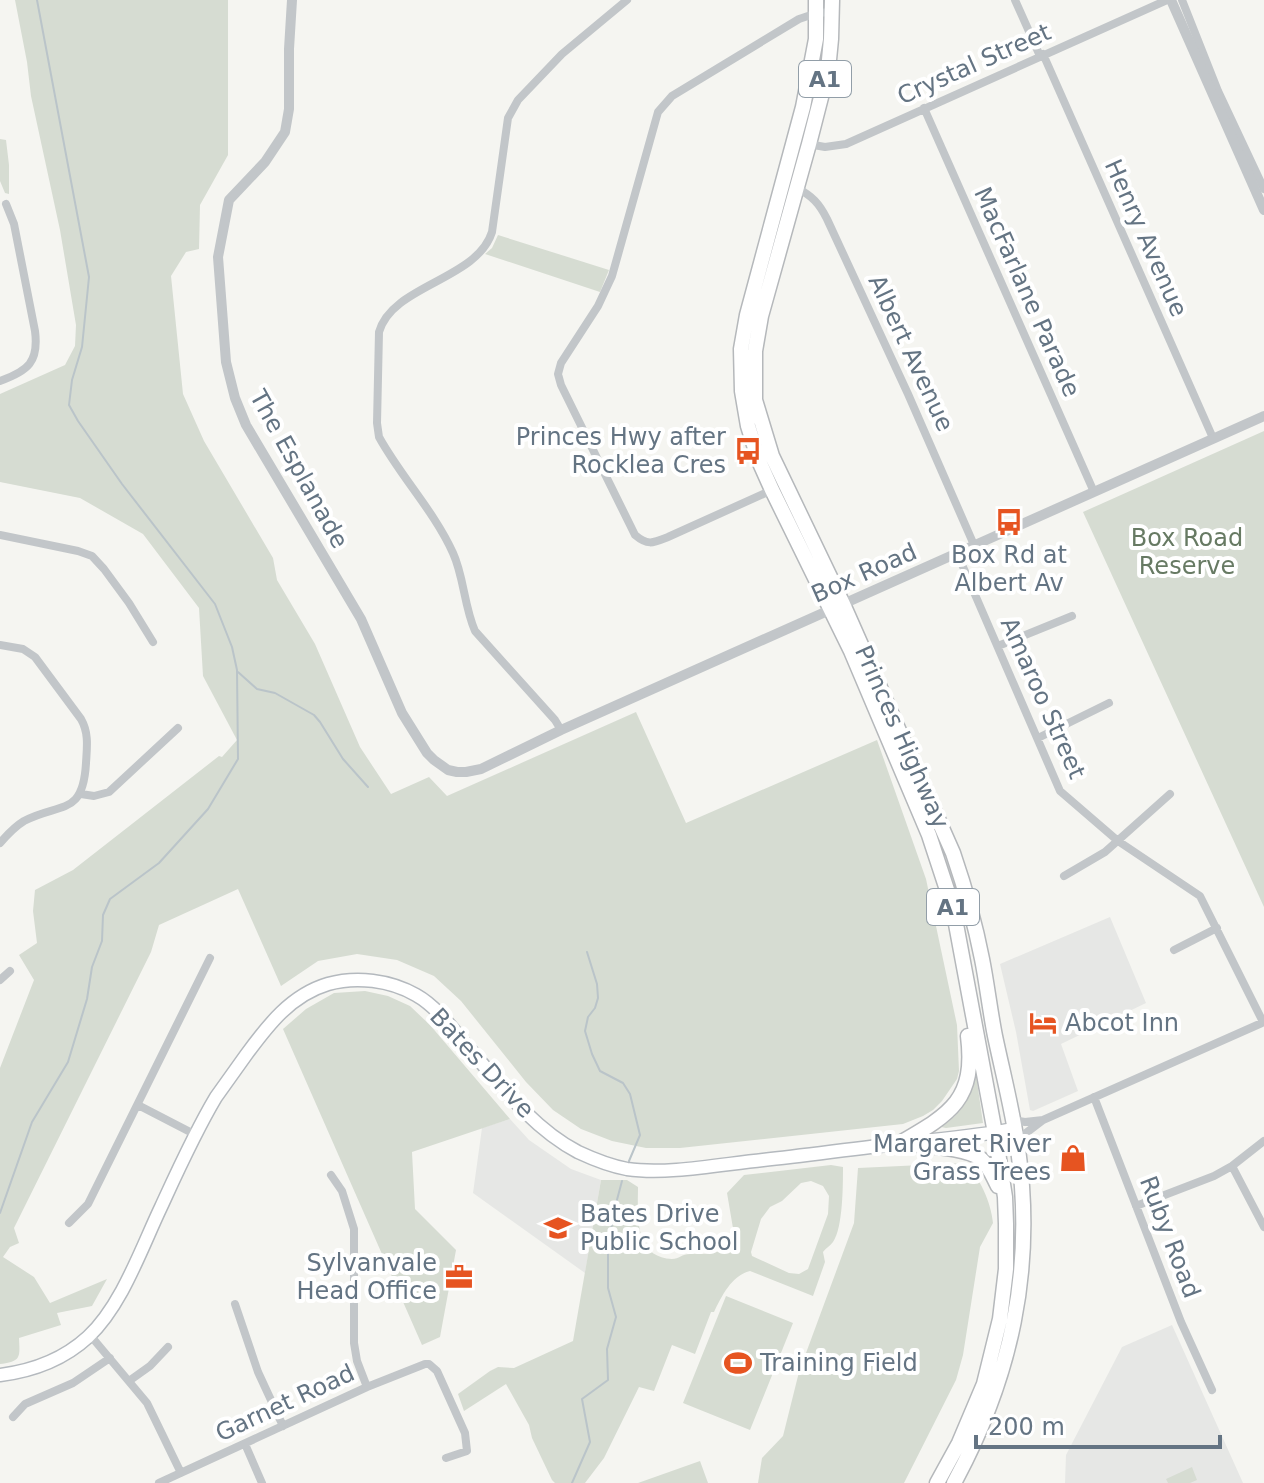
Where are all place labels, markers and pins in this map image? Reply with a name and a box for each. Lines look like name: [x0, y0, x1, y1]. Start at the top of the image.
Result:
place label: Princes Hwy after Rocklea Cres: [516, 423, 726, 479]
bus stop icon: Princes Hwy after Rocklea Cres: [733, 436, 763, 466]
bus stop icon: Box Rd at Albert Av: [994, 507, 1024, 537]
place label: Box Rd at Albert Av: [951, 541, 1067, 597]
hotel icon: Abcot Inn: [1028, 1008, 1058, 1038]
place label: Abcot Inn: [1065, 1009, 1179, 1037]
place label: Margaret River Grass Trees: [873, 1130, 1051, 1186]
shop icon: Margaret River Grass Trees: [1058, 1143, 1088, 1173]
place label: Bates Drive Public School: [580, 1200, 738, 1256]
school or university icon: Bates Drive Public School: [543, 1213, 573, 1243]
place label: Sylvanvale Head Office: [297, 1249, 437, 1305]
office icon: Sylvanvale Head Office: [444, 1262, 474, 1292]
sports icon: Training Field: [723, 1348, 753, 1378]
place label: Training Field: [759, 1349, 918, 1377]

